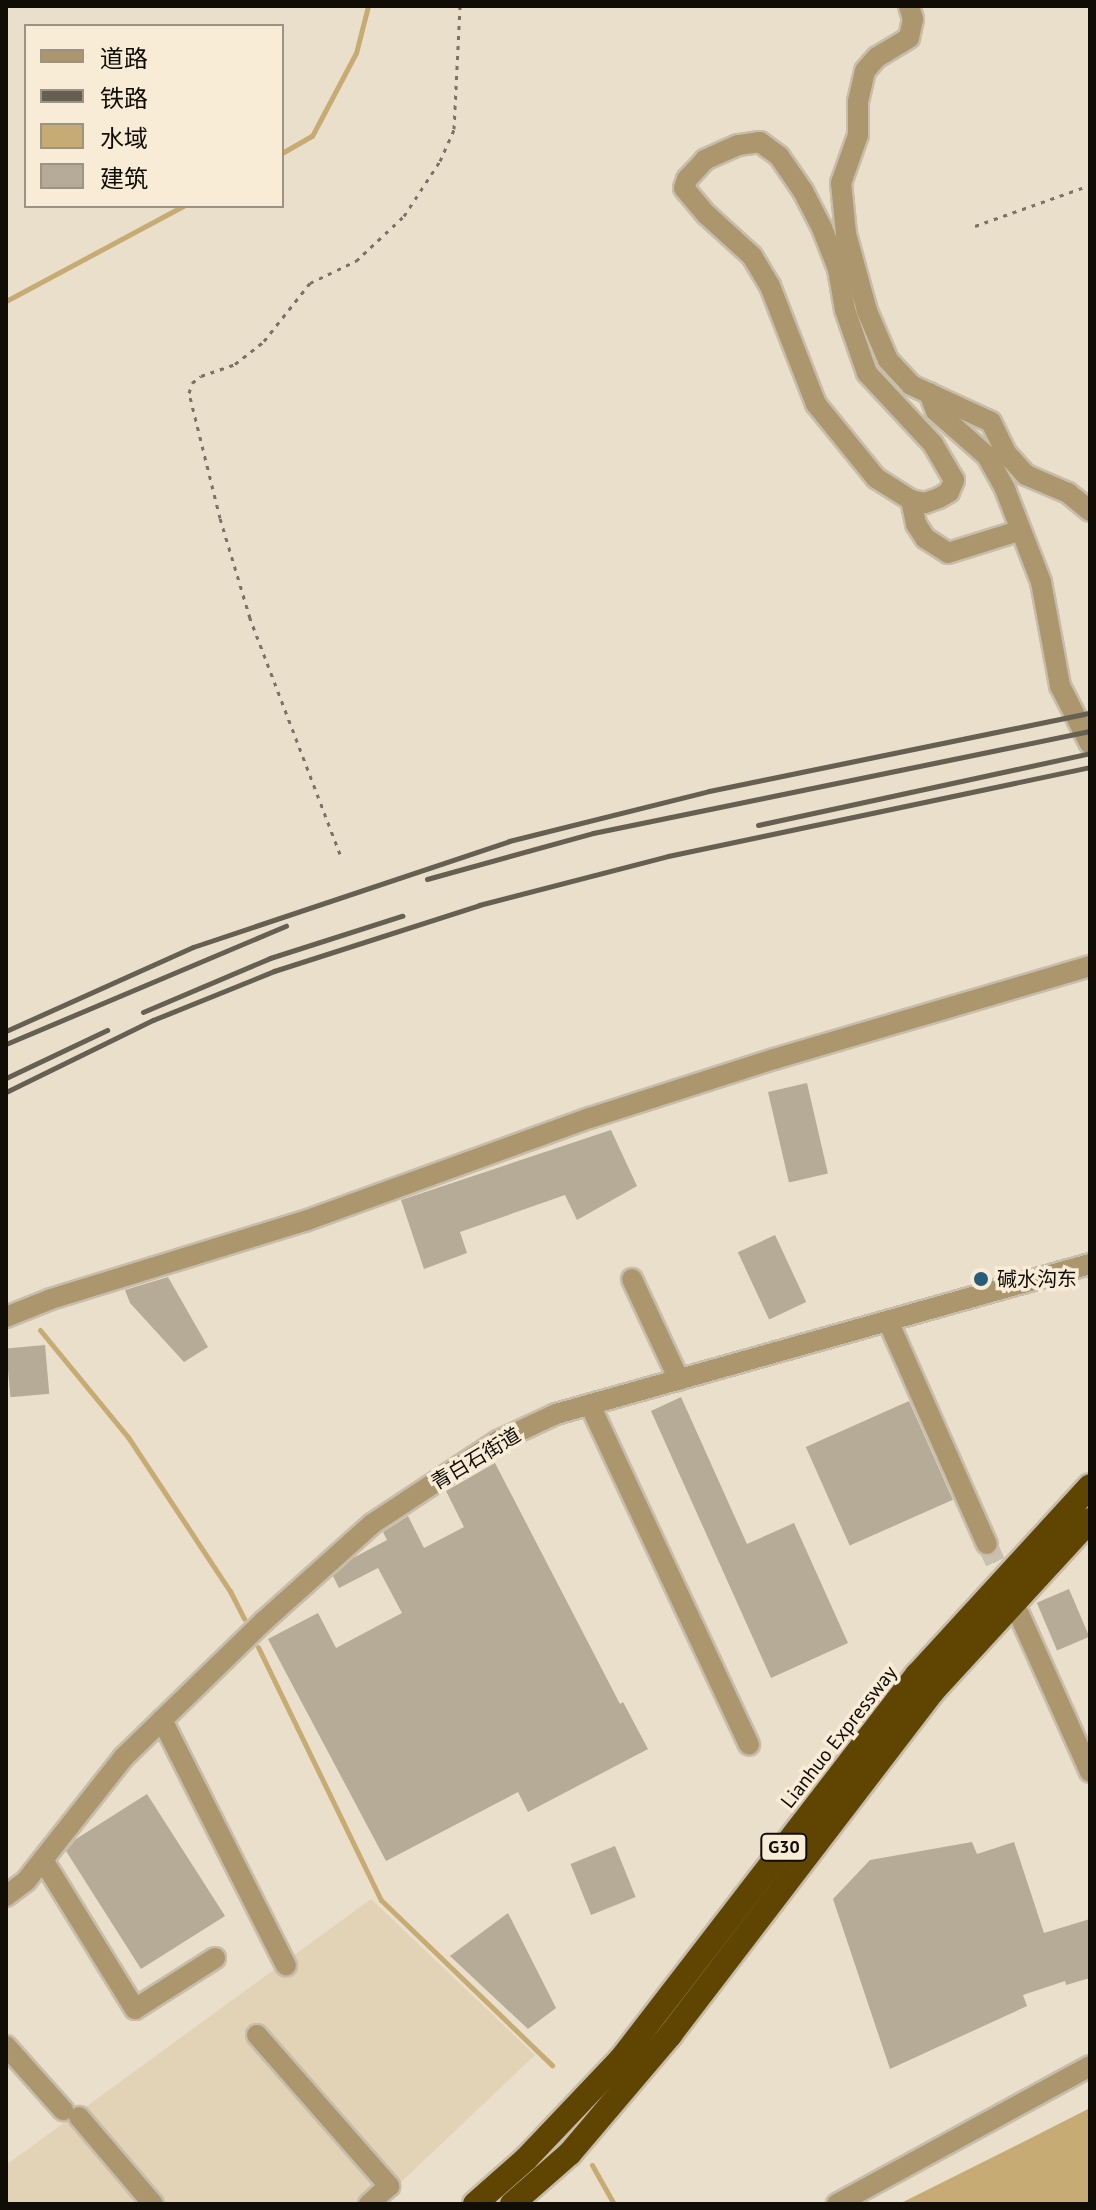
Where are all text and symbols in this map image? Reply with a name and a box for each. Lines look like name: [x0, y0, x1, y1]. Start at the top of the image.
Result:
legend: [24, 24, 284, 208]
text: 道路: [100, 43, 148, 74]
text: 铁路: [100, 83, 148, 114]
text: 水域: [100, 123, 148, 154]
text: 建筑: [100, 163, 148, 194]
place label: 碱水沟东: [997, 1267, 1077, 1291]
marker: 碱水沟东: [972, 1270, 990, 1288]
street label: 青白石街道: [427, 1423, 525, 1495]
street label: Lianhuo Expressway: [776, 1661, 902, 1813]
road number: G30: [760, 1833, 808, 1861]

